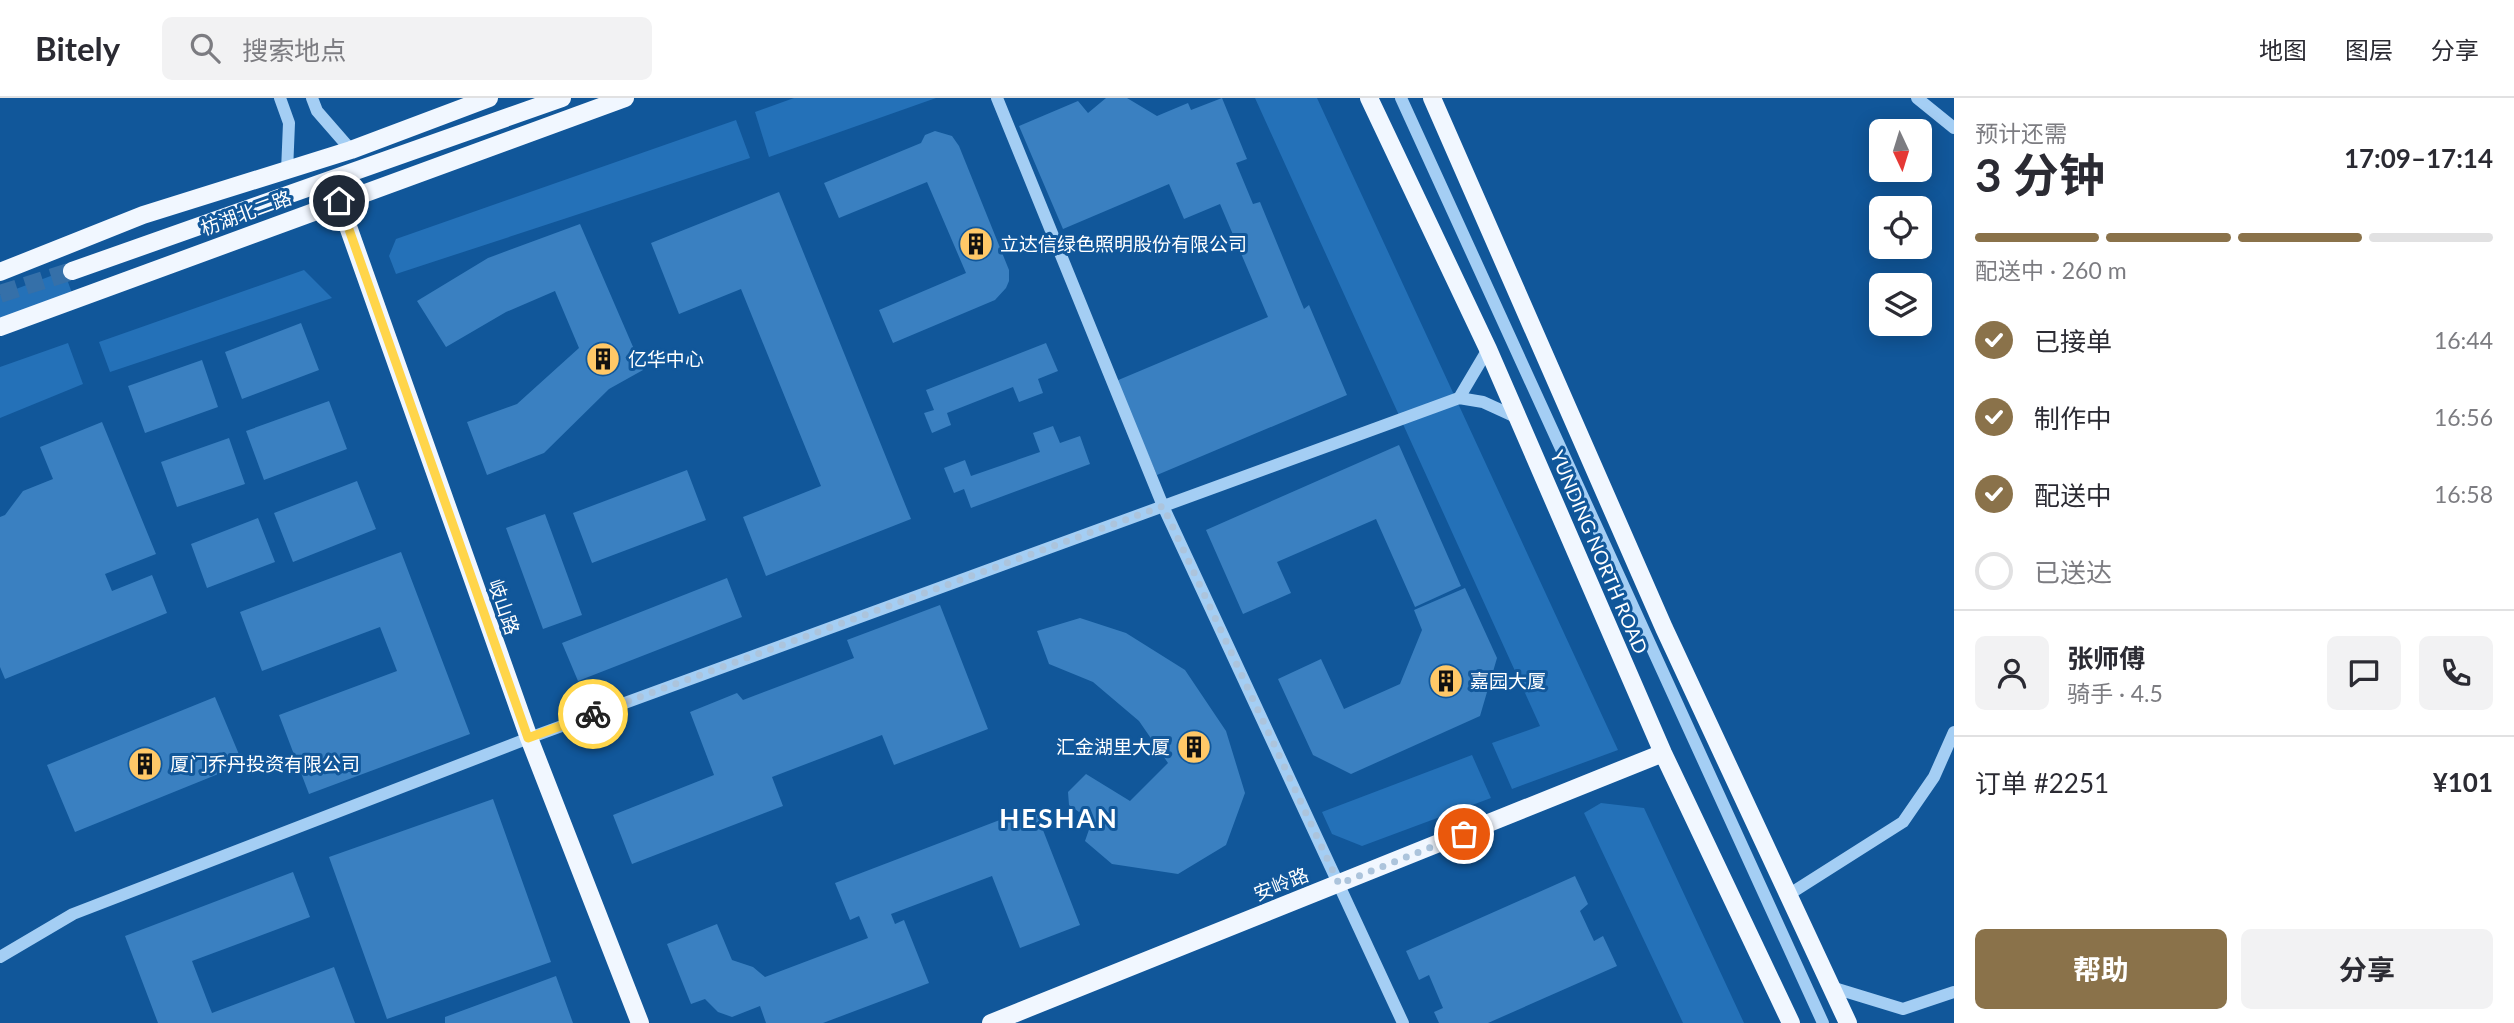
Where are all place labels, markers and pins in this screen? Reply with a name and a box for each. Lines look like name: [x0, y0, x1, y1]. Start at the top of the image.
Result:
pin: [309, 171, 369, 231]
building icon: 立达信绿色照明股份有限公司: [957, 225, 995, 263]
place label: 立达信绿色照明股份有限公司: [1000, 232, 1247, 255]
building icon: 亿华中心: [584, 340, 622, 378]
place label: 亿华中心: [628, 347, 704, 370]
building icon: 嘉园大厦: [1427, 662, 1465, 700]
place label: 嘉园大厦: [1470, 669, 1546, 692]
building icon: 汇金湖里大厦: [1175, 728, 1213, 766]
place label: 汇金湖里大厦: [1056, 735, 1170, 758]
building icon: 厦门乔丹投资有限公司: [126, 745, 164, 783]
place label: 厦门乔丹投资有限公司: [170, 752, 360, 775]
pin: [1434, 804, 1494, 864]

